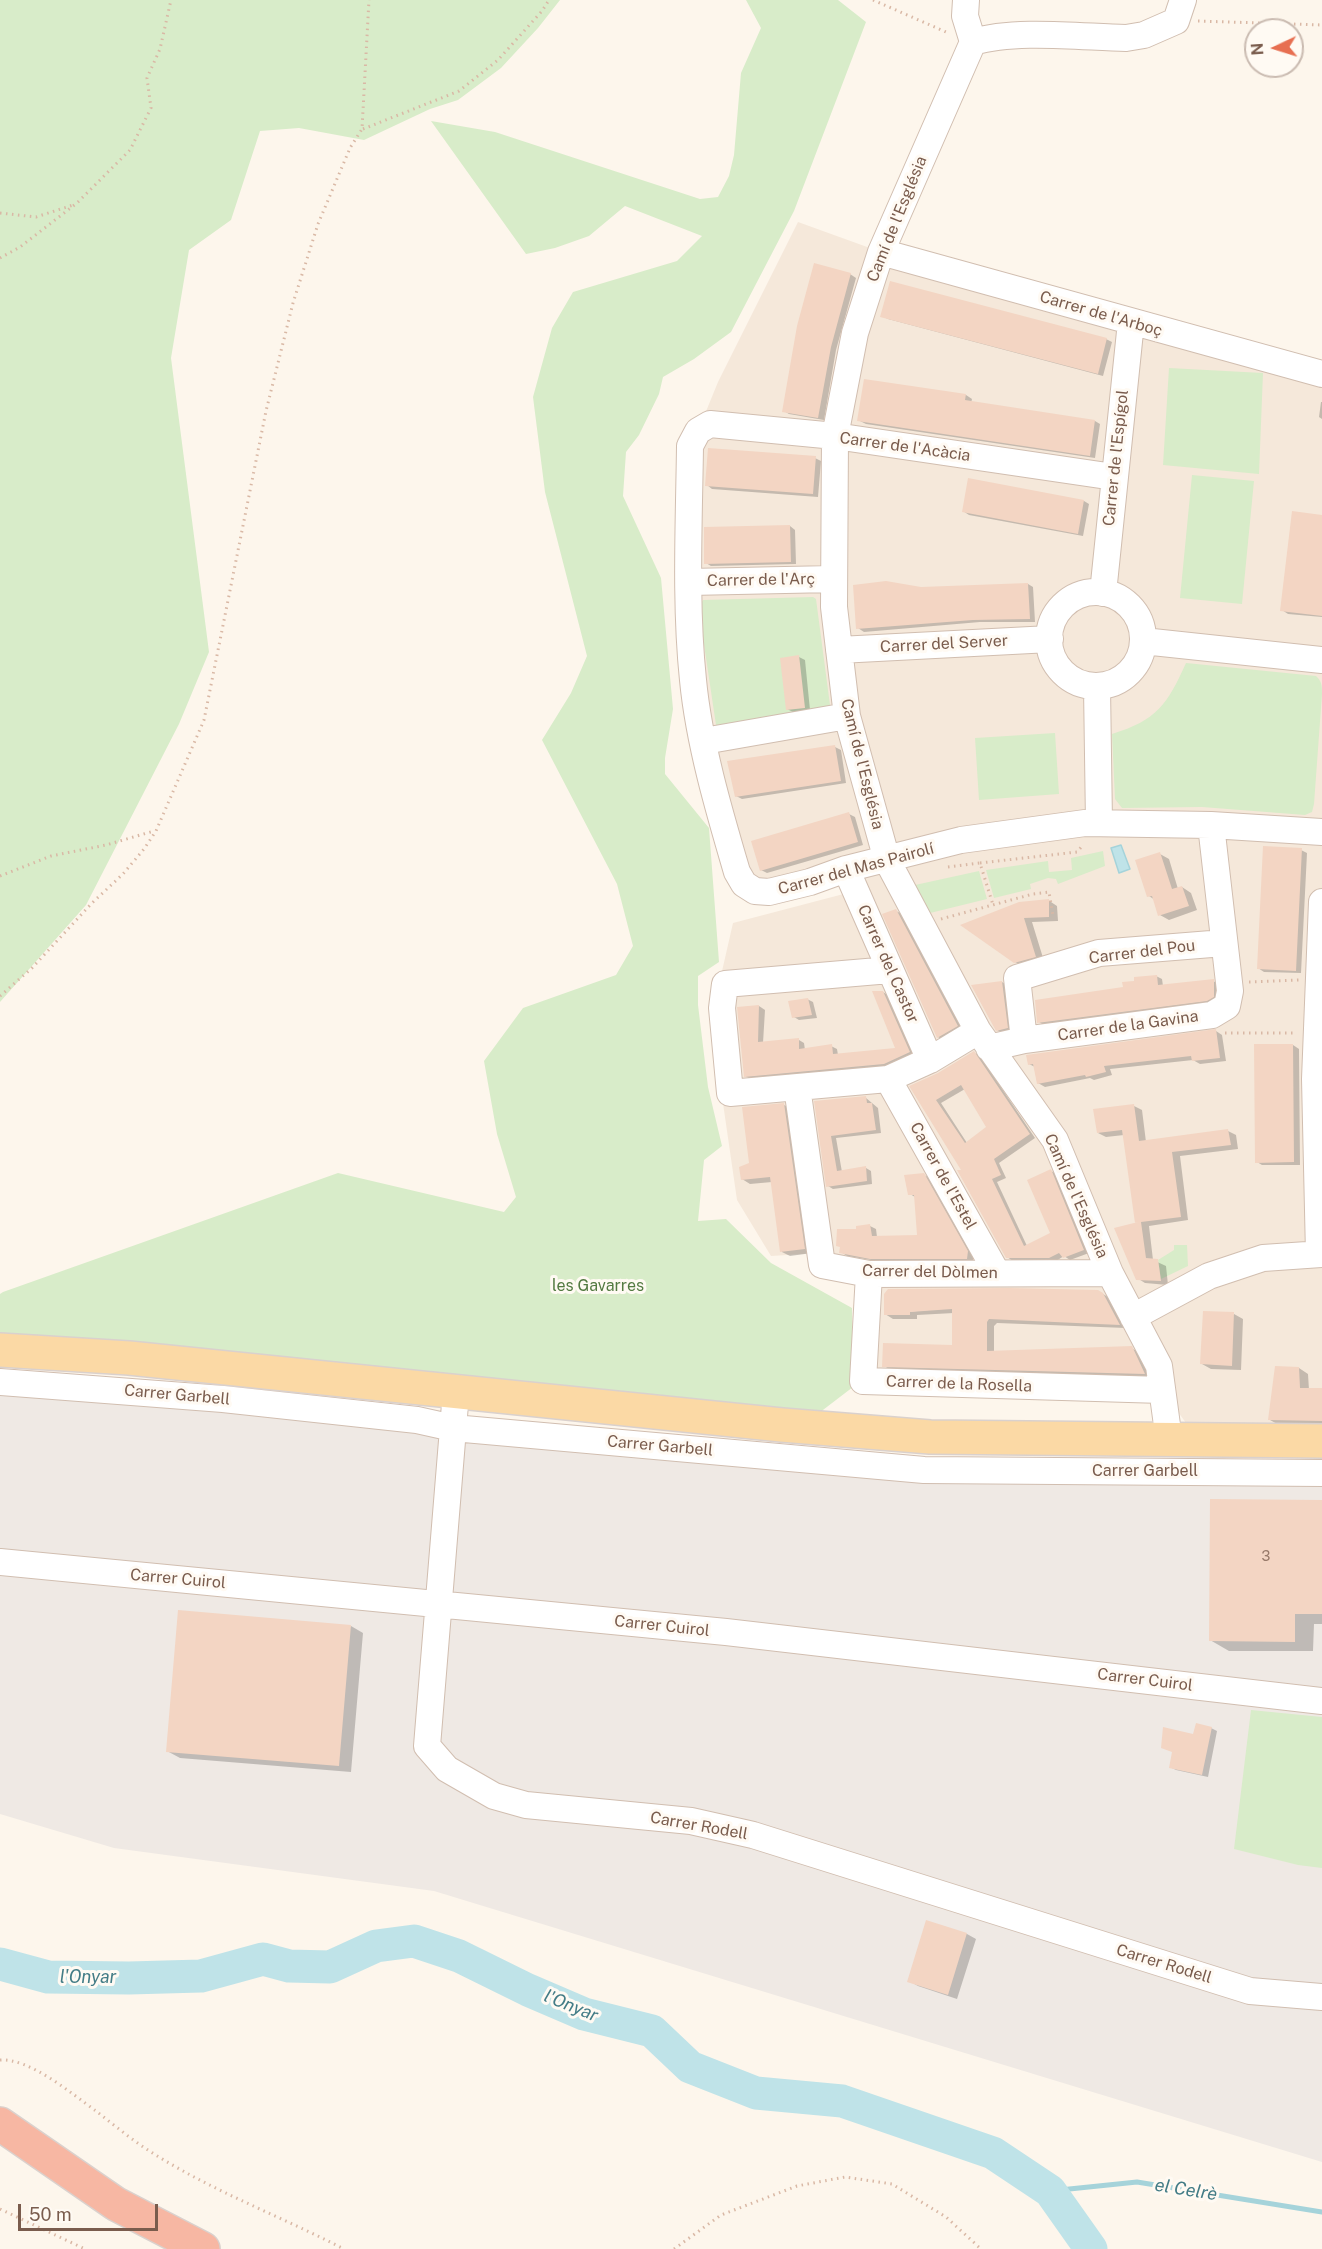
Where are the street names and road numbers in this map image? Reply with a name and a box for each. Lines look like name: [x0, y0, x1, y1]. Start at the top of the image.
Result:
street label: Camí de l'Església: [863, 153, 931, 285]
street label: Carrer de l'Arboç: [1037, 287, 1165, 341]
street label: Carrer de l'Espígol: [1099, 389, 1133, 527]
street label: Carrer de l'Acàcia: [838, 428, 972, 466]
street label: Carrer de l'Arç: [707, 569, 815, 591]
street label: Carrer del Server: [880, 631, 1008, 657]
street label: Camí de l'Església: [836, 697, 888, 831]
street label: Carrer del Mas Pairolí: [776, 839, 936, 899]
street label: Carrer del Castor: [853, 902, 923, 1026]
street label: Carrer del Pou: [1088, 936, 1196, 968]
street label: Carrer de la Gavina: [1056, 1007, 1200, 1045]
street label: Carrer de l'Estel: [906, 1119, 980, 1233]
street label: Camí de l'Església: [1040, 1131, 1112, 1261]
street label: Carrer del Dòlmen: [862, 1261, 998, 1283]
street label: Carrer de la Rosella: [886, 1372, 1032, 1396]
street label: Carrer Garbell: [123, 1381, 231, 1409]
street label: Carrer Garbell: [606, 1432, 714, 1460]
street label: Carrer Garbell: [1092, 1461, 1198, 1481]
street label: Carrer Cuirol: [129, 1565, 227, 1593]
street label: Carrer Cuirol: [613, 1611, 711, 1641]
street label: Carrer Cuirol: [1096, 1665, 1194, 1695]
street label: Carrer Rodell: [649, 1808, 749, 1844]
street label: Carrer Rodell: [1114, 1940, 1214, 1988]

